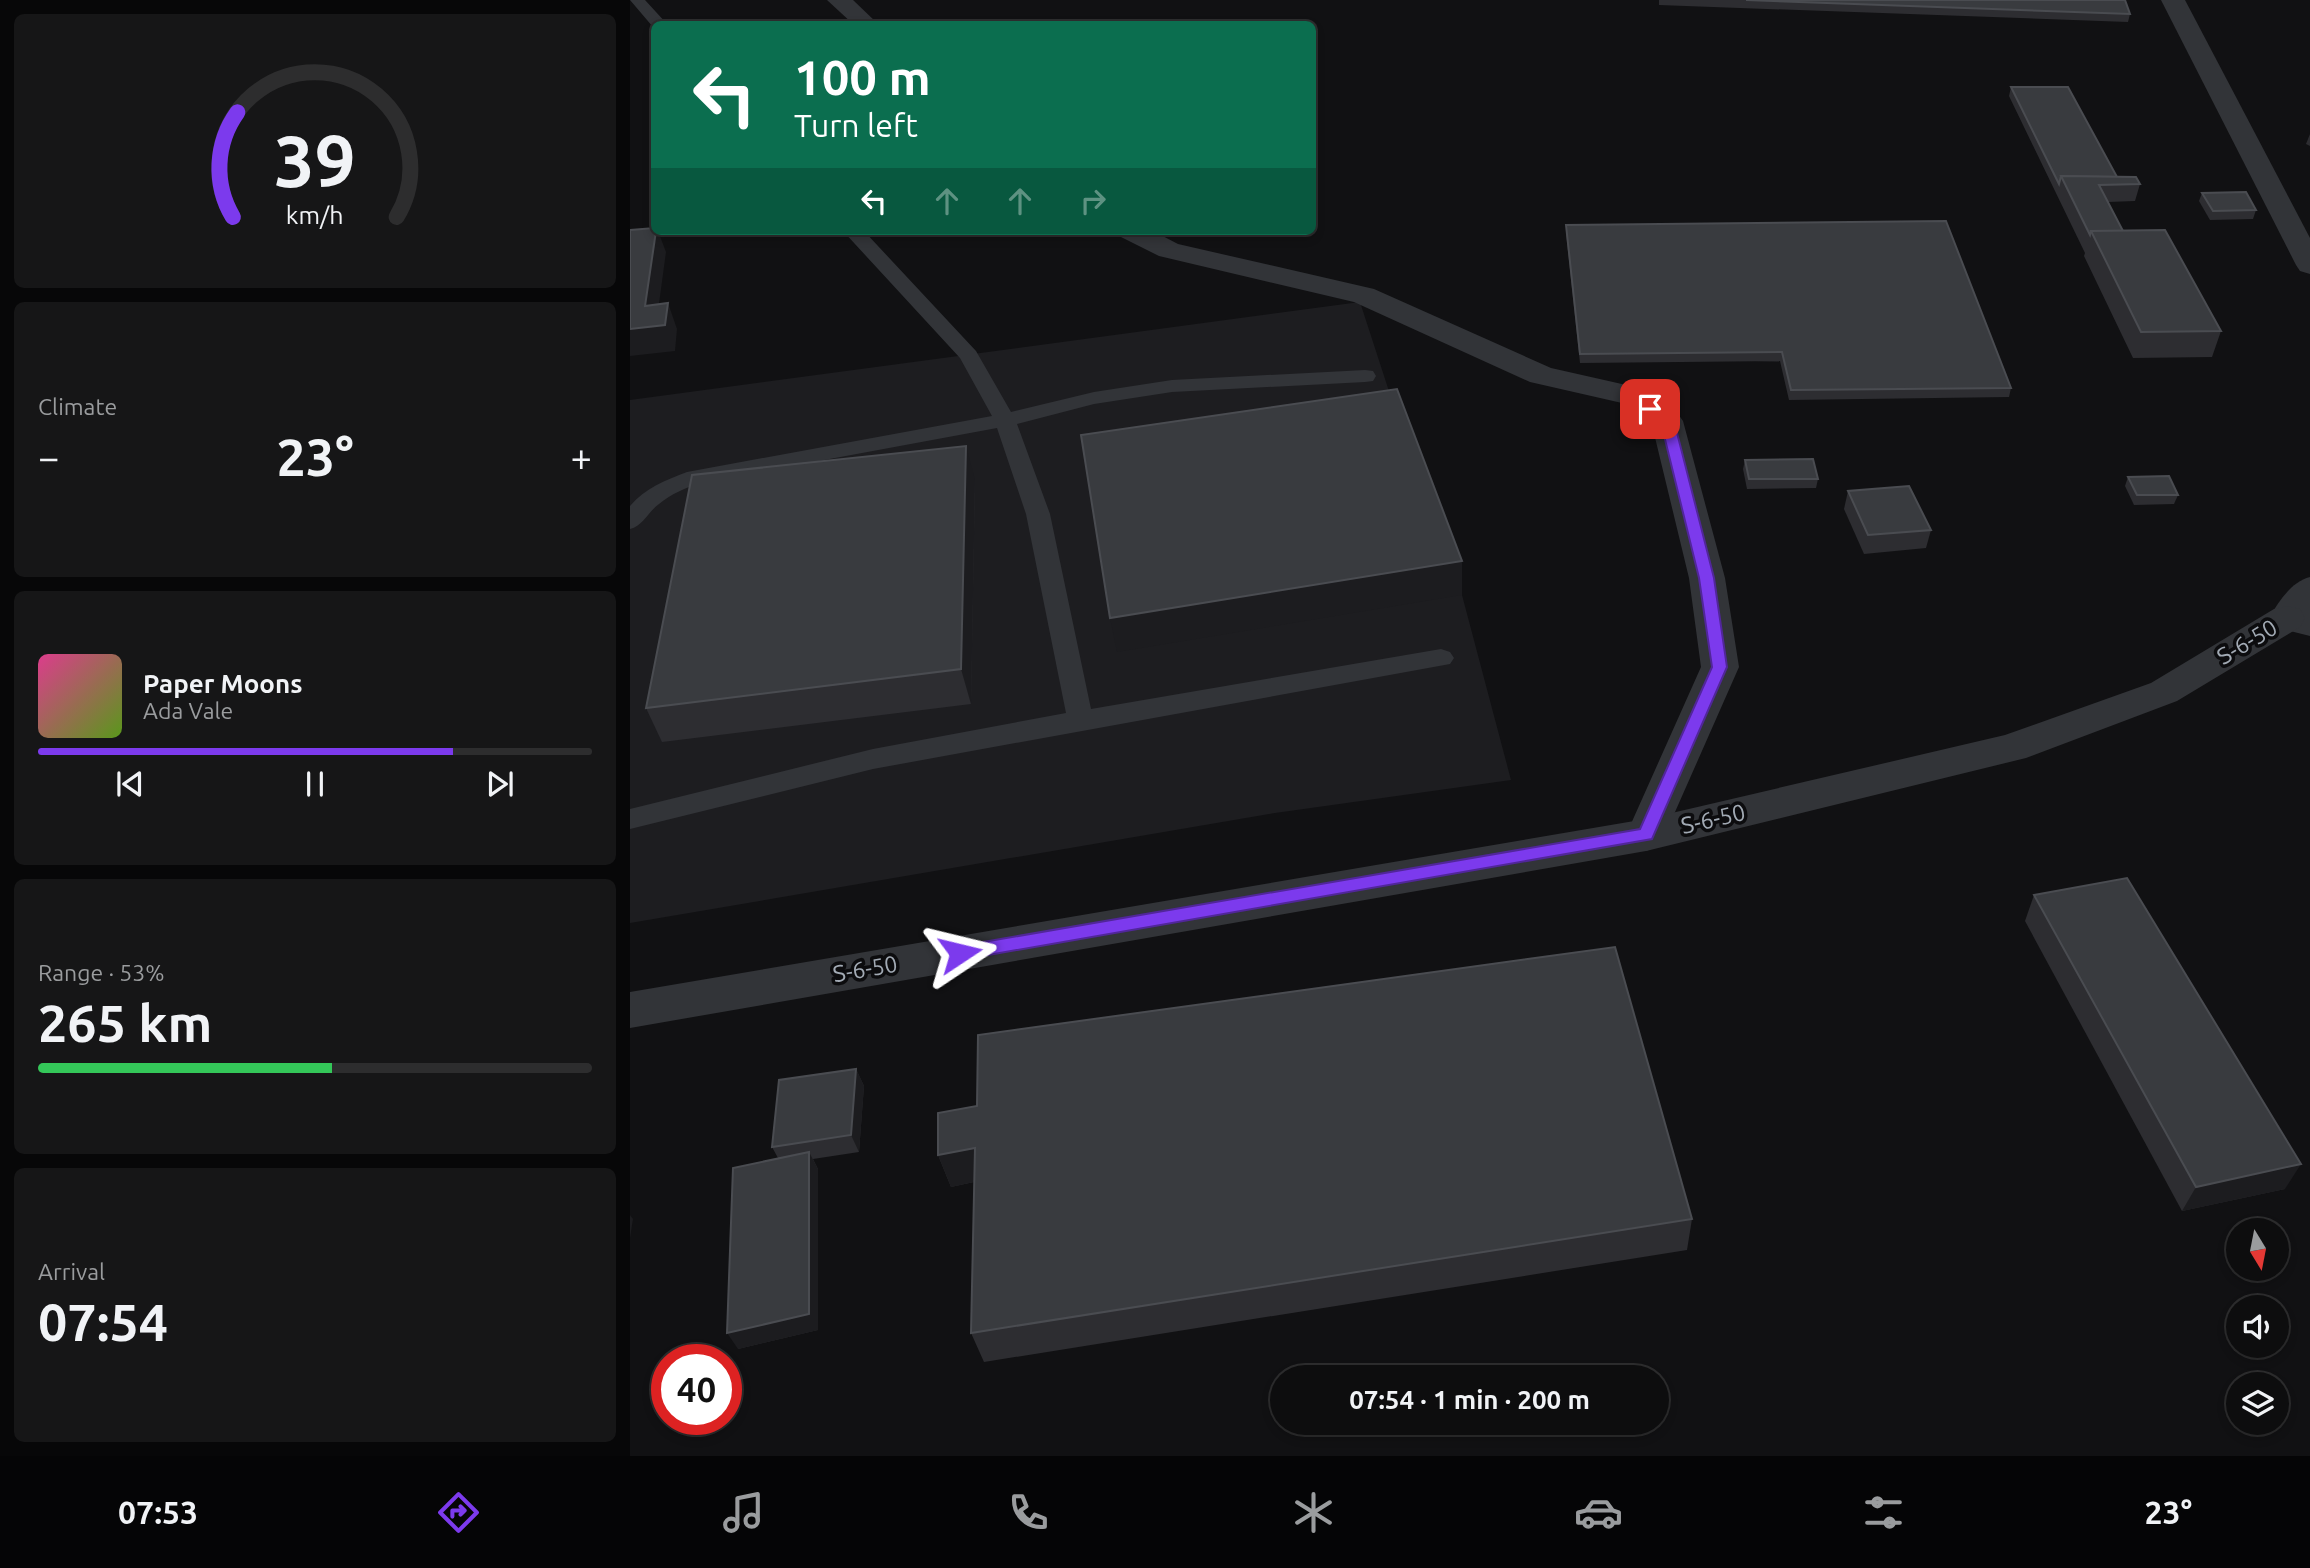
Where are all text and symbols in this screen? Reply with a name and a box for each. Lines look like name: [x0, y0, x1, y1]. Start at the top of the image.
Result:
icon: left: [679, 49, 770, 140]
text: 100 m: [794, 49, 931, 104]
text: Turn left: [794, 107, 918, 143]
text: 39: [274, 120, 356, 202]
icon: left: [855, 182, 893, 220]
icon: ahead: [928, 182, 966, 220]
icon: ahead: [1001, 182, 1039, 220]
icon: right: [1074, 182, 1112, 220]
text: km/h: [286, 201, 344, 229]
pin: [1620, 379, 1680, 439]
icon: arrive: [1631, 390, 1669, 428]
text: Climate: [38, 394, 117, 419]
text: 23°: [276, 428, 354, 486]
text: −: [38, 436, 59, 478]
text: +: [571, 436, 592, 478]
street label: Տ-6-50: [2212, 614, 2281, 669]
text: Paper Moons: [143, 669, 302, 698]
text: Ada Vale: [143, 698, 233, 723]
icon: previous: [111, 765, 149, 803]
icon: pause: [296, 765, 334, 803]
icon: next: [481, 765, 519, 803]
street label: Տ-6-50: [1678, 799, 1748, 838]
position arrow: [923, 916, 997, 990]
street label: Տ-6-50: [831, 951, 899, 986]
text: Range · 53%: [38, 960, 165, 985]
text: 265 km: [38, 994, 212, 1052]
north arrow: [2226, 1218, 2289, 1281]
map controls: [2226, 1218, 2289, 1435]
text: Arrival: [38, 1259, 105, 1284]
text: 07:54: [38, 1293, 168, 1351]
button: sound: [2226, 1295, 2289, 1358]
speed limit sign: 40: [651, 1344, 742, 1435]
button: layers: [2226, 1372, 2289, 1435]
text: 07:54 · 1 min · 200 m: [1349, 1385, 1590, 1414]
icon: directions: [434, 1488, 483, 1537]
icon: music: [719, 1488, 768, 1537]
icon: phone: [1004, 1488, 1053, 1537]
icon: climate: [1289, 1488, 1338, 1537]
icon: car: [1574, 1488, 1623, 1537]
icon: filters: [1859, 1488, 1908, 1537]
text: 07:53: [118, 1494, 198, 1530]
text: 23°: [2145, 1494, 2192, 1530]

